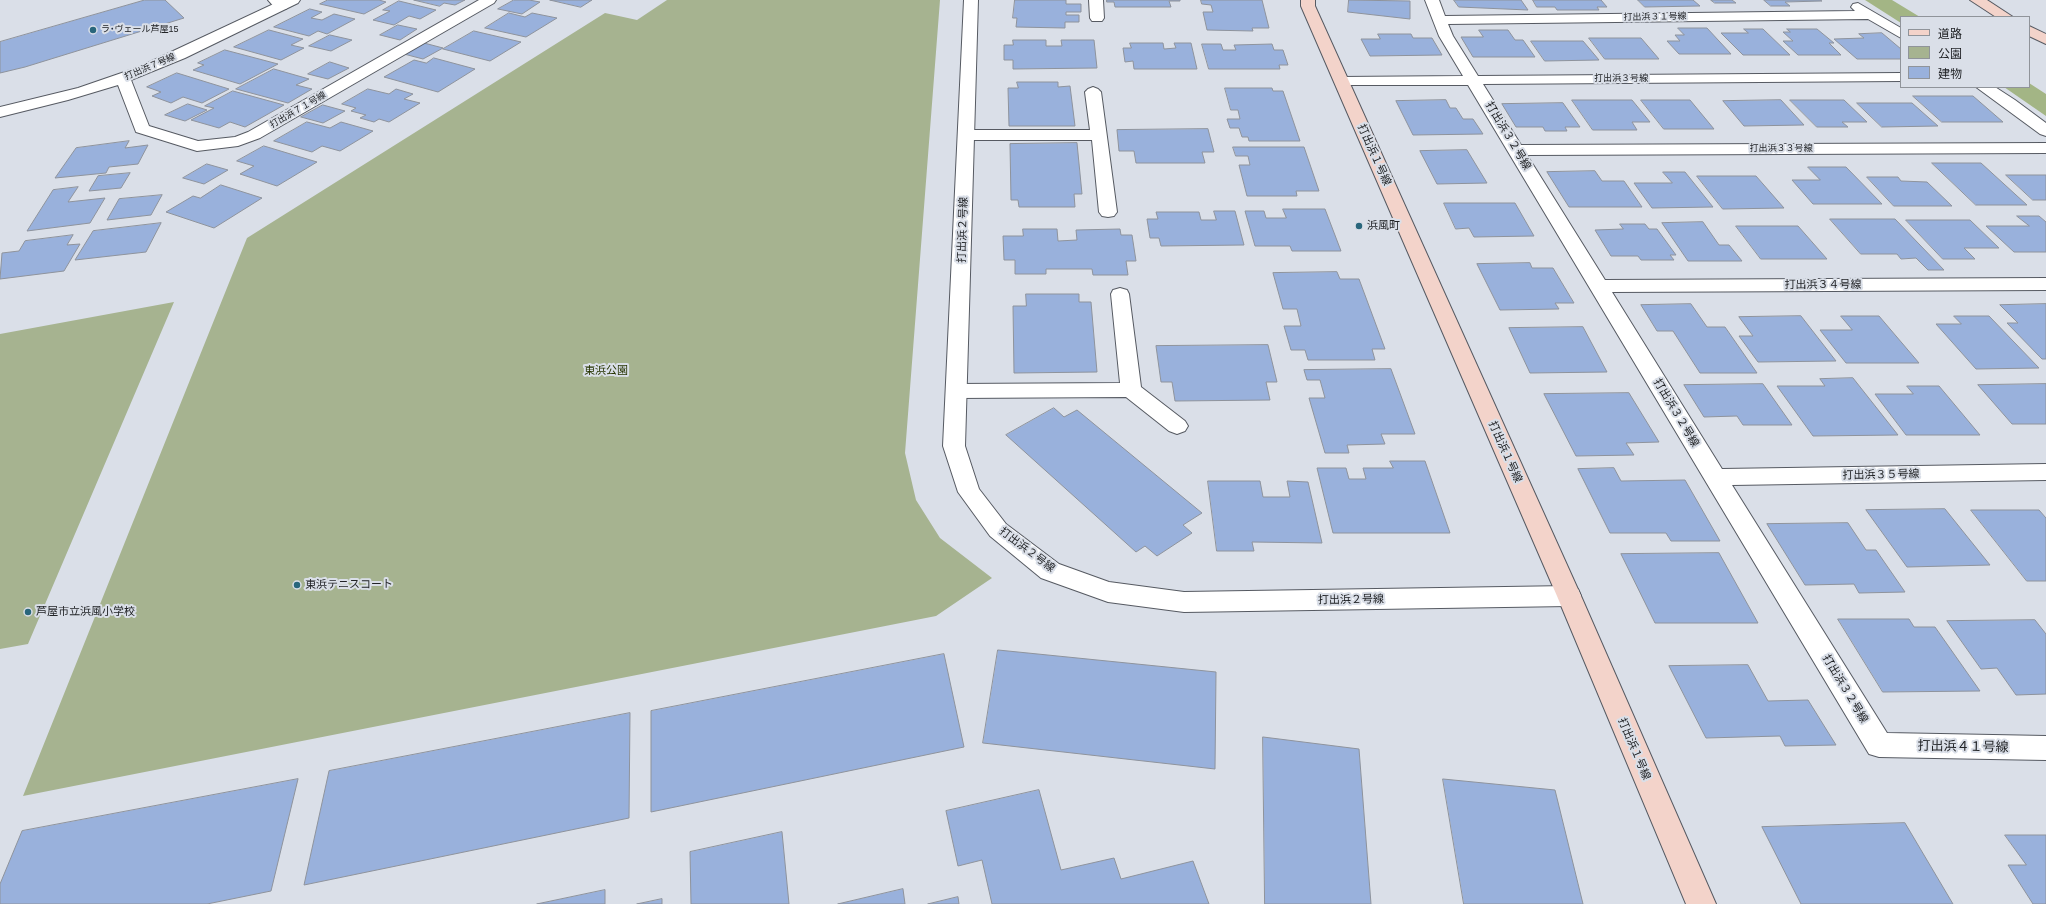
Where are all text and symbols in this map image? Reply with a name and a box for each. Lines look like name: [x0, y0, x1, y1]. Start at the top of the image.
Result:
street label: 打出浜３１号線: [1623, 11, 1687, 23]
legend: [1900, 16, 2030, 88]
marker: ラ･ヴェール芦屋15: [88, 25, 98, 35]
place label: ラ･ヴェール芦屋15: [101, 25, 179, 35]
text: 道路: [1938, 27, 1962, 41]
text: 公園: [1938, 47, 1962, 61]
street label: 打出浜７号線: [123, 51, 177, 83]
text: 建物: [1938, 67, 1962, 81]
street label: 打出浜３号線: [1594, 74, 1648, 84]
street label: 打出浜７１号線: [268, 90, 328, 130]
street label: 打出浜３２号線: [1483, 100, 1533, 172]
street label: 打出浜１号線: [1355, 122, 1393, 188]
street label: 打出浜３３号線: [1750, 144, 1812, 154]
street label: 打出浜２号線: [955, 197, 971, 263]
place label: 浜風町: [1367, 219, 1400, 233]
marker: 浜風町: [1354, 221, 1364, 231]
street label: 打出浜３４号線: [1785, 278, 1861, 292]
park label: 東浜公園: [584, 364, 628, 378]
street label: 打出浜３２号線: [1651, 377, 1701, 449]
street label: 打出浜１号線: [1486, 419, 1524, 485]
street label: 打出浜３５号線: [1842, 468, 1920, 482]
street label: 打出浜２号線: [997, 525, 1057, 575]
place label: 東浜テニスコート: [305, 578, 393, 592]
marker: 東浜テニスコート: [292, 580, 302, 590]
street label: 打出浜２号線: [1318, 593, 1384, 607]
place label: 芦屋市立浜風小学校: [36, 605, 135, 619]
marker: 芦屋市立浜風小学校: [23, 607, 33, 617]
street label: 打出浜３２号線: [1820, 653, 1870, 725]
street label: 打出浜１号線: [1615, 716, 1653, 782]
street label: 打出浜４１号線: [1917, 738, 2009, 756]

